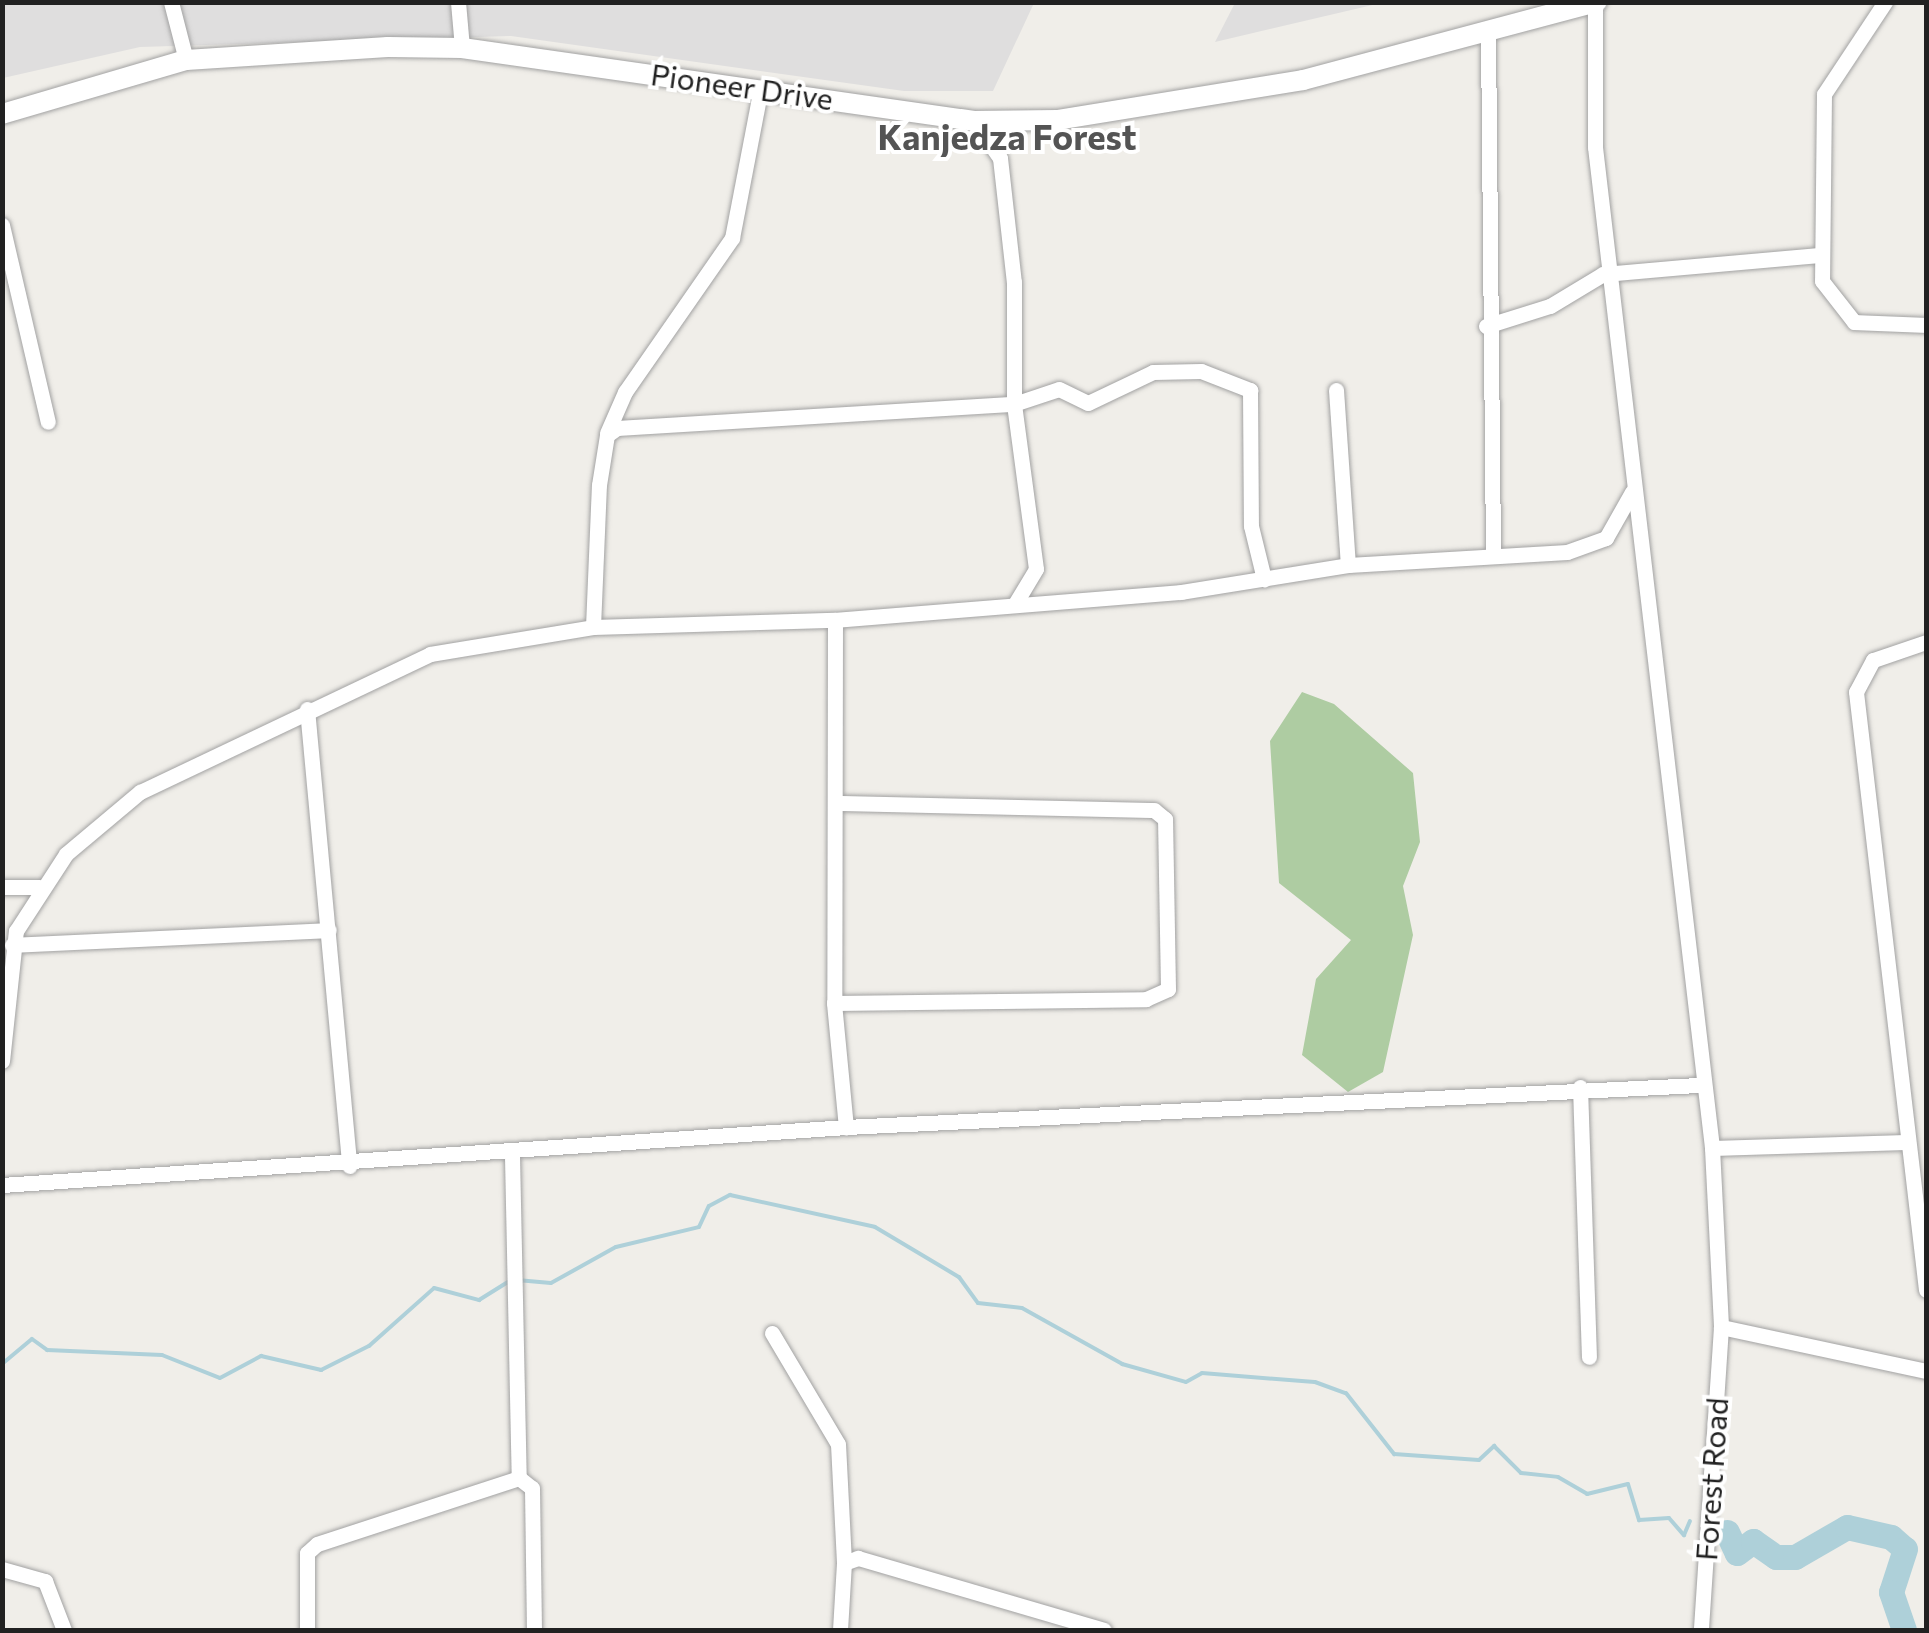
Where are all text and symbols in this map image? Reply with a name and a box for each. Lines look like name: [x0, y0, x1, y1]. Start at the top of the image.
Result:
street label: Pioneer Drive: [649, 55, 835, 117]
district label: Kanjedza Forest: [878, 115, 1136, 157]
street label: Forest Road: [1687, 1396, 1735, 1562]

